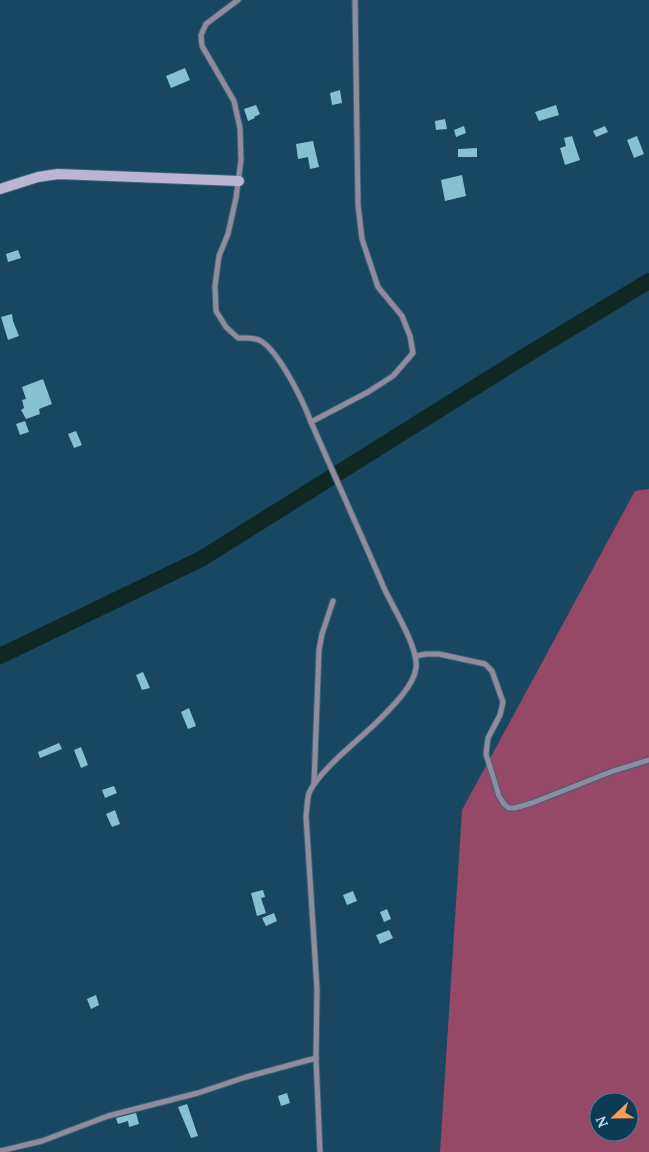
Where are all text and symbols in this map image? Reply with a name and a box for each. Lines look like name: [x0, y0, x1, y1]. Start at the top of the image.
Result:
north arrow: [589, 1092, 639, 1142]
text: N: [592, 1113, 612, 1130]

